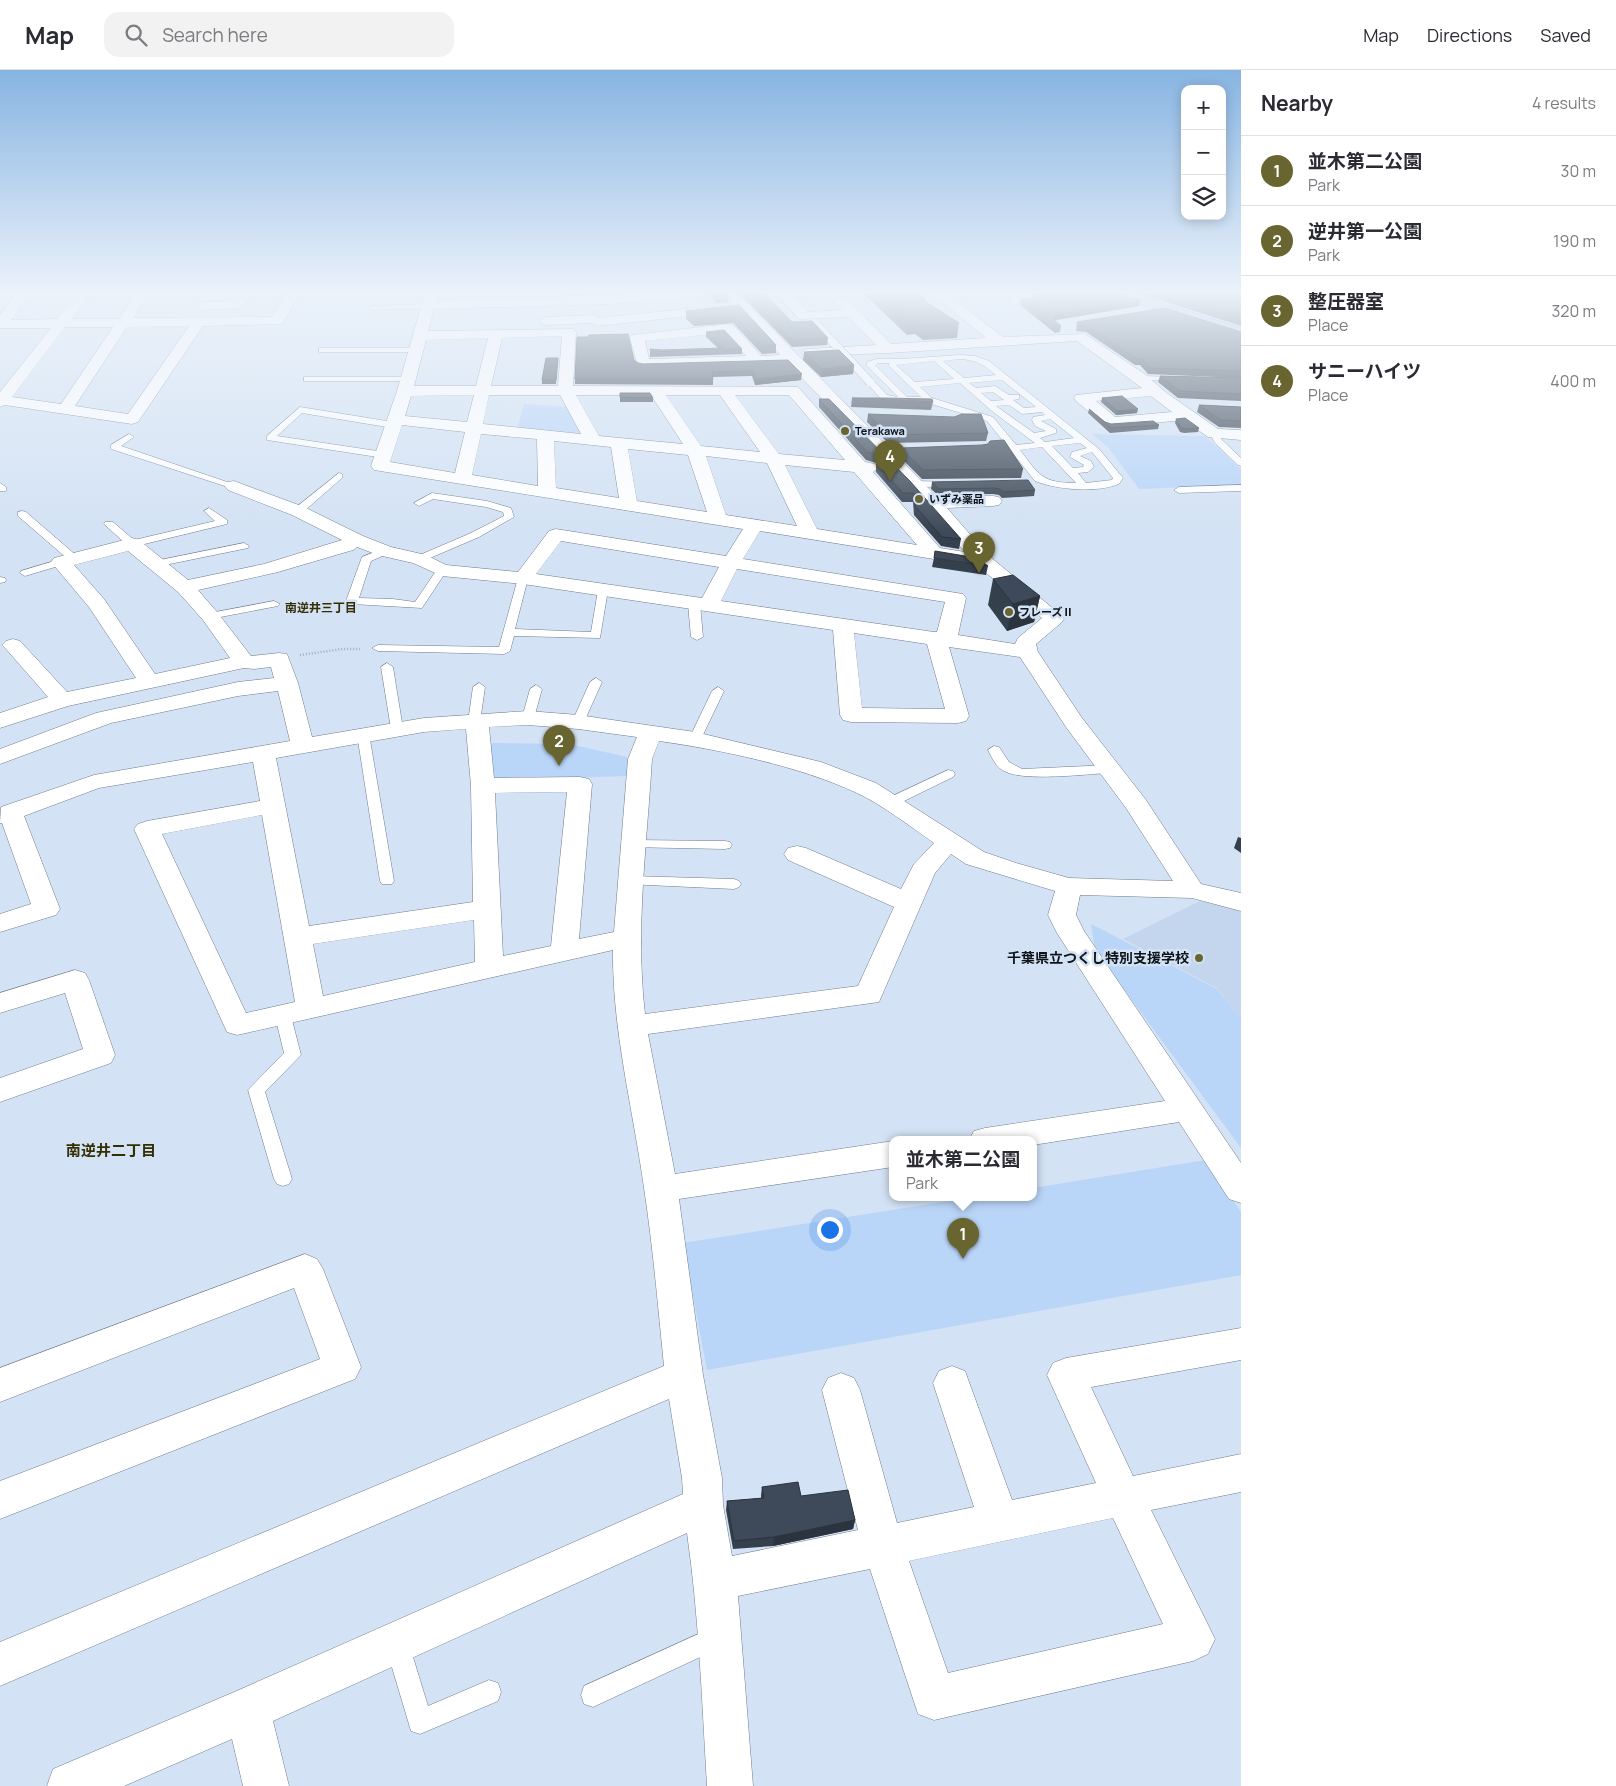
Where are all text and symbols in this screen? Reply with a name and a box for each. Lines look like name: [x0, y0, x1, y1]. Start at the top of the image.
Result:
search box: [104, 12, 454, 57]
text: Map: [25, 18, 74, 51]
icon: search: [122, 21, 150, 49]
text: Search here: [162, 22, 268, 48]
text: Map: [1363, 23, 1399, 47]
text: Directions: [1427, 23, 1512, 47]
text: Saved: [1540, 23, 1591, 47]
map controls: [1181, 85, 1226, 220]
button: +: [1181, 85, 1226, 130]
text: Nearby: [1261, 89, 1333, 117]
text: 4 results: [1532, 92, 1596, 114]
button: −: [1181, 130, 1226, 175]
text: 並木第二公園: [1308, 148, 1422, 174]
text: 1: [1273, 160, 1281, 182]
text: 30 m: [1561, 160, 1596, 182]
text: Park: [1308, 174, 1340, 196]
button: layers: [1181, 175, 1226, 220]
text: 逆井第一公園: [1308, 218, 1422, 244]
text: 2: [1272, 230, 1282, 252]
text: 190 m: [1553, 230, 1596, 252]
text: Park: [1308, 244, 1340, 266]
text: 整圧器室: [1308, 288, 1384, 314]
text: 3: [1272, 300, 1282, 322]
text: 320 m: [1552, 300, 1596, 322]
text: Place: [1308, 314, 1348, 336]
text: サニーハイツ: [1308, 358, 1421, 384]
text: 4: [1272, 370, 1282, 392]
text: 400 m: [1550, 370, 1596, 392]
text: Place: [1308, 384, 1348, 406]
place label: Terakawa: [855, 423, 905, 438]
marker: Terakawa: [839, 425, 851, 437]
pin: 4: [874, 440, 906, 481]
place label: いずみ薬品: [929, 491, 984, 506]
marker: いずみ薬品: [913, 493, 925, 505]
pin: 3: [963, 532, 995, 573]
district label: 南逆井三丁目: [285, 599, 357, 616]
place label: フレーズⅡ: [1019, 604, 1073, 619]
marker: フレーズⅡ: [1003, 606, 1015, 618]
pin: 2: [543, 725, 575, 766]
place label: 千葉県立つくし特別支援学校: [1007, 948, 1189, 967]
marker: 千葉県立つくし特別支援学校: [1193, 952, 1205, 964]
popup: [889, 1136, 1037, 1201]
district label: 南逆井二丁目: [66, 1140, 156, 1161]
text: 並木第二公園: [906, 1146, 1020, 1172]
text: Park: [906, 1172, 938, 1194]
your location: [817, 1217, 843, 1243]
pin: 1: [947, 1218, 979, 1259]

